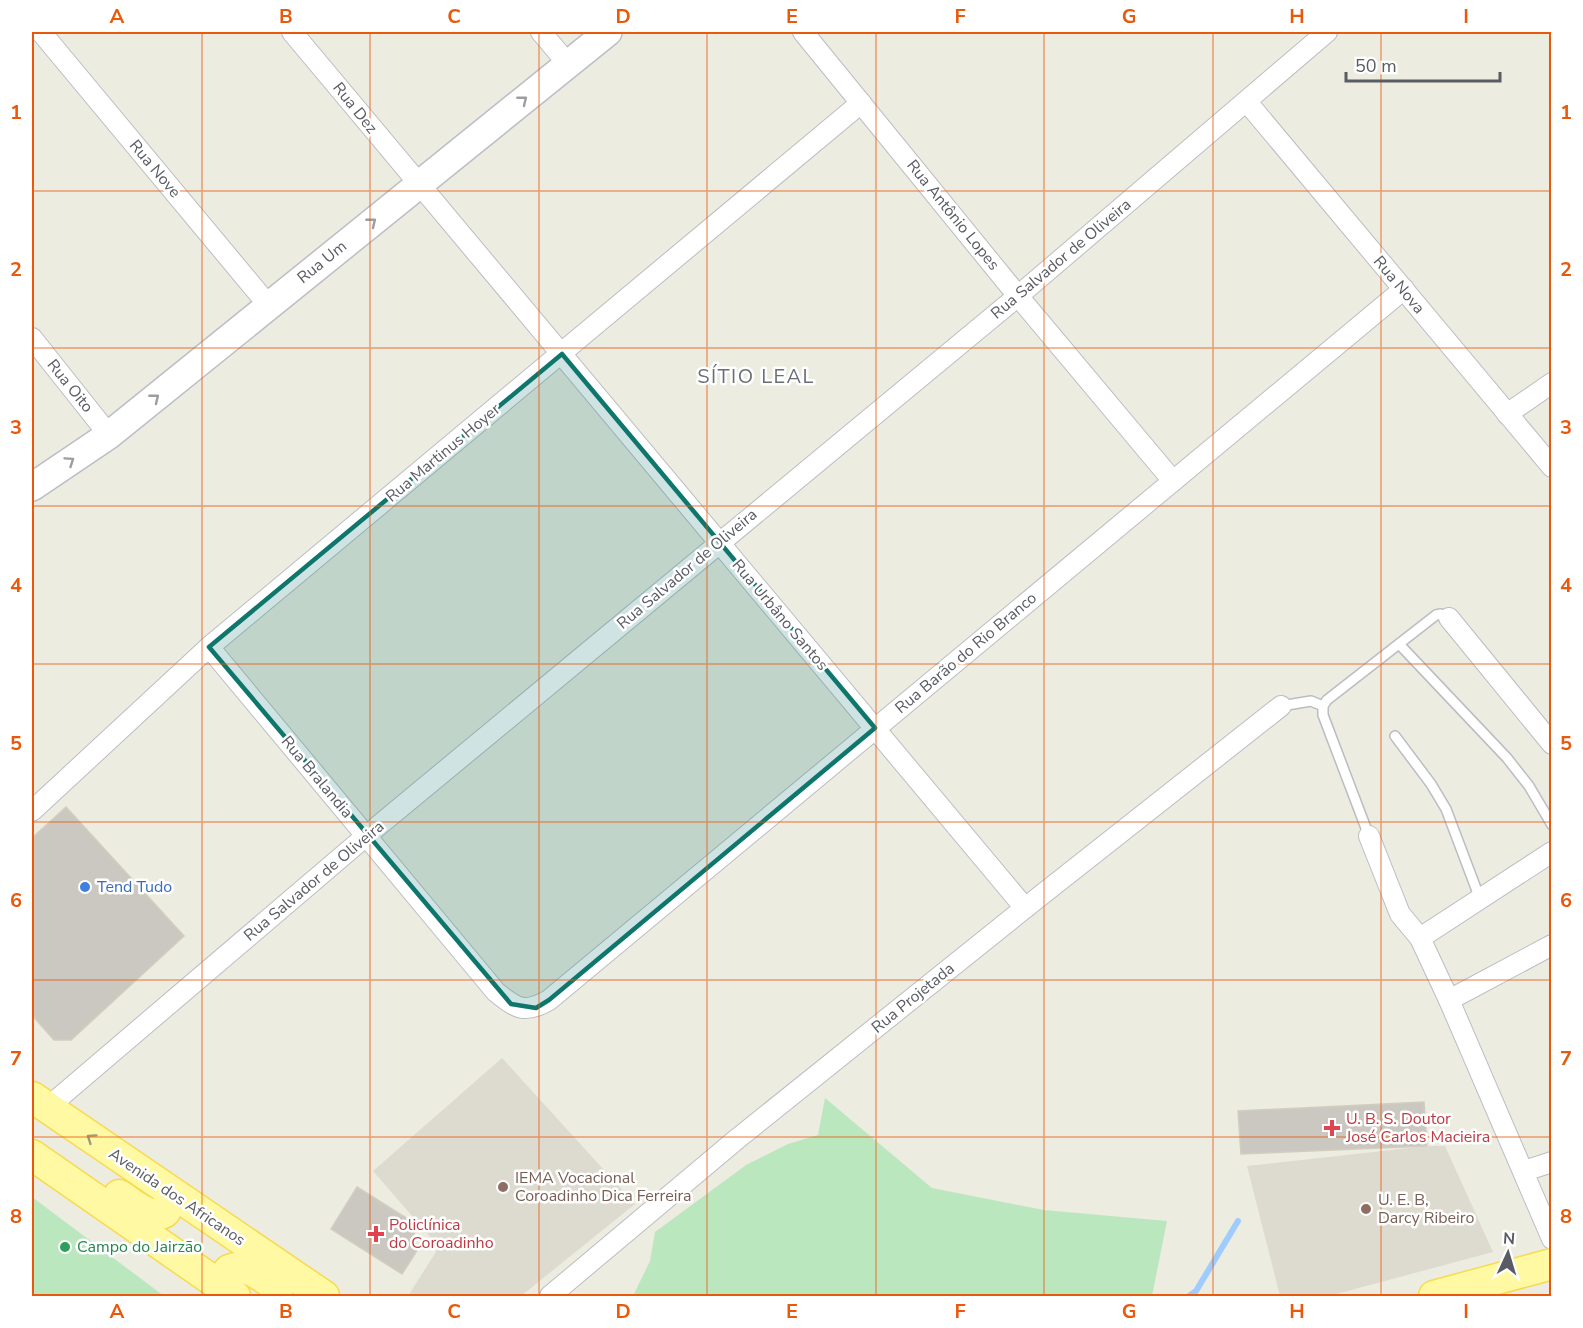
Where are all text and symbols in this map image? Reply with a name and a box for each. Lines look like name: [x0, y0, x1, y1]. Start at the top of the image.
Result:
text: A: [110, 3, 125, 30]
text: B: [279, 3, 293, 30]
text: C: [447, 3, 461, 30]
text: D: [615, 3, 631, 30]
text: E: [786, 3, 798, 30]
text: F: [954, 3, 966, 30]
text: G: [1122, 3, 1136, 30]
text: H: [1289, 3, 1305, 30]
text: I: [1463, 3, 1469, 30]
scale bar: [1346, 45, 1500, 83]
text: 50 m: [1355, 54, 1397, 78]
street label: Rua Dez: [328, 78, 382, 138]
one-way arrow: [517, 96, 528, 107]
text: 1: [10, 99, 22, 126]
text: 1: [1560, 99, 1572, 126]
street label: Rua Nove: [124, 135, 186, 203]
street label: Rua Antônio Lopes: [902, 155, 1004, 275]
street label: Rua Salvador de Oliveira: [986, 194, 1136, 324]
one-way arrow: [365, 219, 376, 230]
street label: Rua Um: [293, 235, 351, 289]
street label: Rua Nova: [1368, 251, 1430, 319]
text: 2: [10, 256, 22, 283]
text: 2: [1560, 256, 1572, 283]
street label: Rua Oito: [42, 355, 98, 417]
district label: SÍTIO LEAL: [697, 363, 815, 390]
one-way arrow: [148, 394, 159, 405]
street label: Rua Martinus Hoyer: [381, 398, 505, 507]
text: 3: [10, 414, 22, 441]
text: 3: [1560, 414, 1572, 441]
one-way arrow: [64, 457, 75, 468]
street label: Rua Salvador de Oliveira: [612, 504, 762, 634]
street label: Rua Urbâno Santos: [727, 555, 833, 675]
text: 4: [10, 572, 22, 599]
text: 4: [1560, 572, 1572, 599]
street label: Rua Barão do Rio Branco: [891, 587, 1042, 719]
text: 5: [10, 730, 22, 757]
text: 5: [1560, 730, 1572, 757]
street label: Rua Bralandia: [276, 731, 358, 823]
street label: Rua Salvador de Oliveira: [239, 816, 389, 946]
place label: Tend Tudo: [97, 876, 172, 898]
marker: Tend Tudo: [78, 880, 92, 894]
text: 6: [10, 887, 22, 914]
text: 6: [1560, 887, 1572, 914]
street label: Rua Projetada: [867, 958, 959, 1038]
text: 7: [10, 1045, 22, 1072]
text: 7: [1560, 1045, 1572, 1072]
place label: U. B. S. Doutor José Carlos Macieira: [1345, 1108, 1490, 1148]
marker: U. B. S. Doutor José Carlos Macieira: [1323, 1119, 1341, 1137]
one-way arrow: [87, 1134, 98, 1145]
street label: Avenida dos Africanos: [104, 1143, 250, 1251]
place label: IEMA Vocacional Coroadinho Dica Ferreira: [515, 1167, 692, 1207]
marker: IEMA Vocacional Coroadinho Dica Ferreira: [496, 1180, 510, 1194]
place label: U. E. B, Darcy Ribeiro: [1378, 1189, 1474, 1229]
marker: U. E. B, Darcy Ribeiro: [1359, 1202, 1373, 1216]
text: 8: [10, 1203, 22, 1230]
text: 8: [1560, 1203, 1572, 1230]
place label: Policlínica do Coroadinho: [389, 1214, 494, 1254]
north arrow: [1478, 1223, 1538, 1283]
marker: Policlínica do Coroadinho: [367, 1225, 385, 1243]
text: N: [1502, 1228, 1516, 1250]
place label: Campo do Jairzão: [77, 1236, 202, 1258]
marker: Campo do Jairzão: [58, 1240, 72, 1254]
text: A: [110, 1298, 125, 1325]
text: B: [279, 1298, 293, 1325]
text: C: [447, 1298, 461, 1325]
text: D: [615, 1298, 631, 1325]
text: E: [786, 1298, 798, 1325]
text: F: [954, 1298, 966, 1325]
text: G: [1122, 1298, 1136, 1325]
text: H: [1289, 1298, 1305, 1325]
text: I: [1463, 1298, 1469, 1325]

